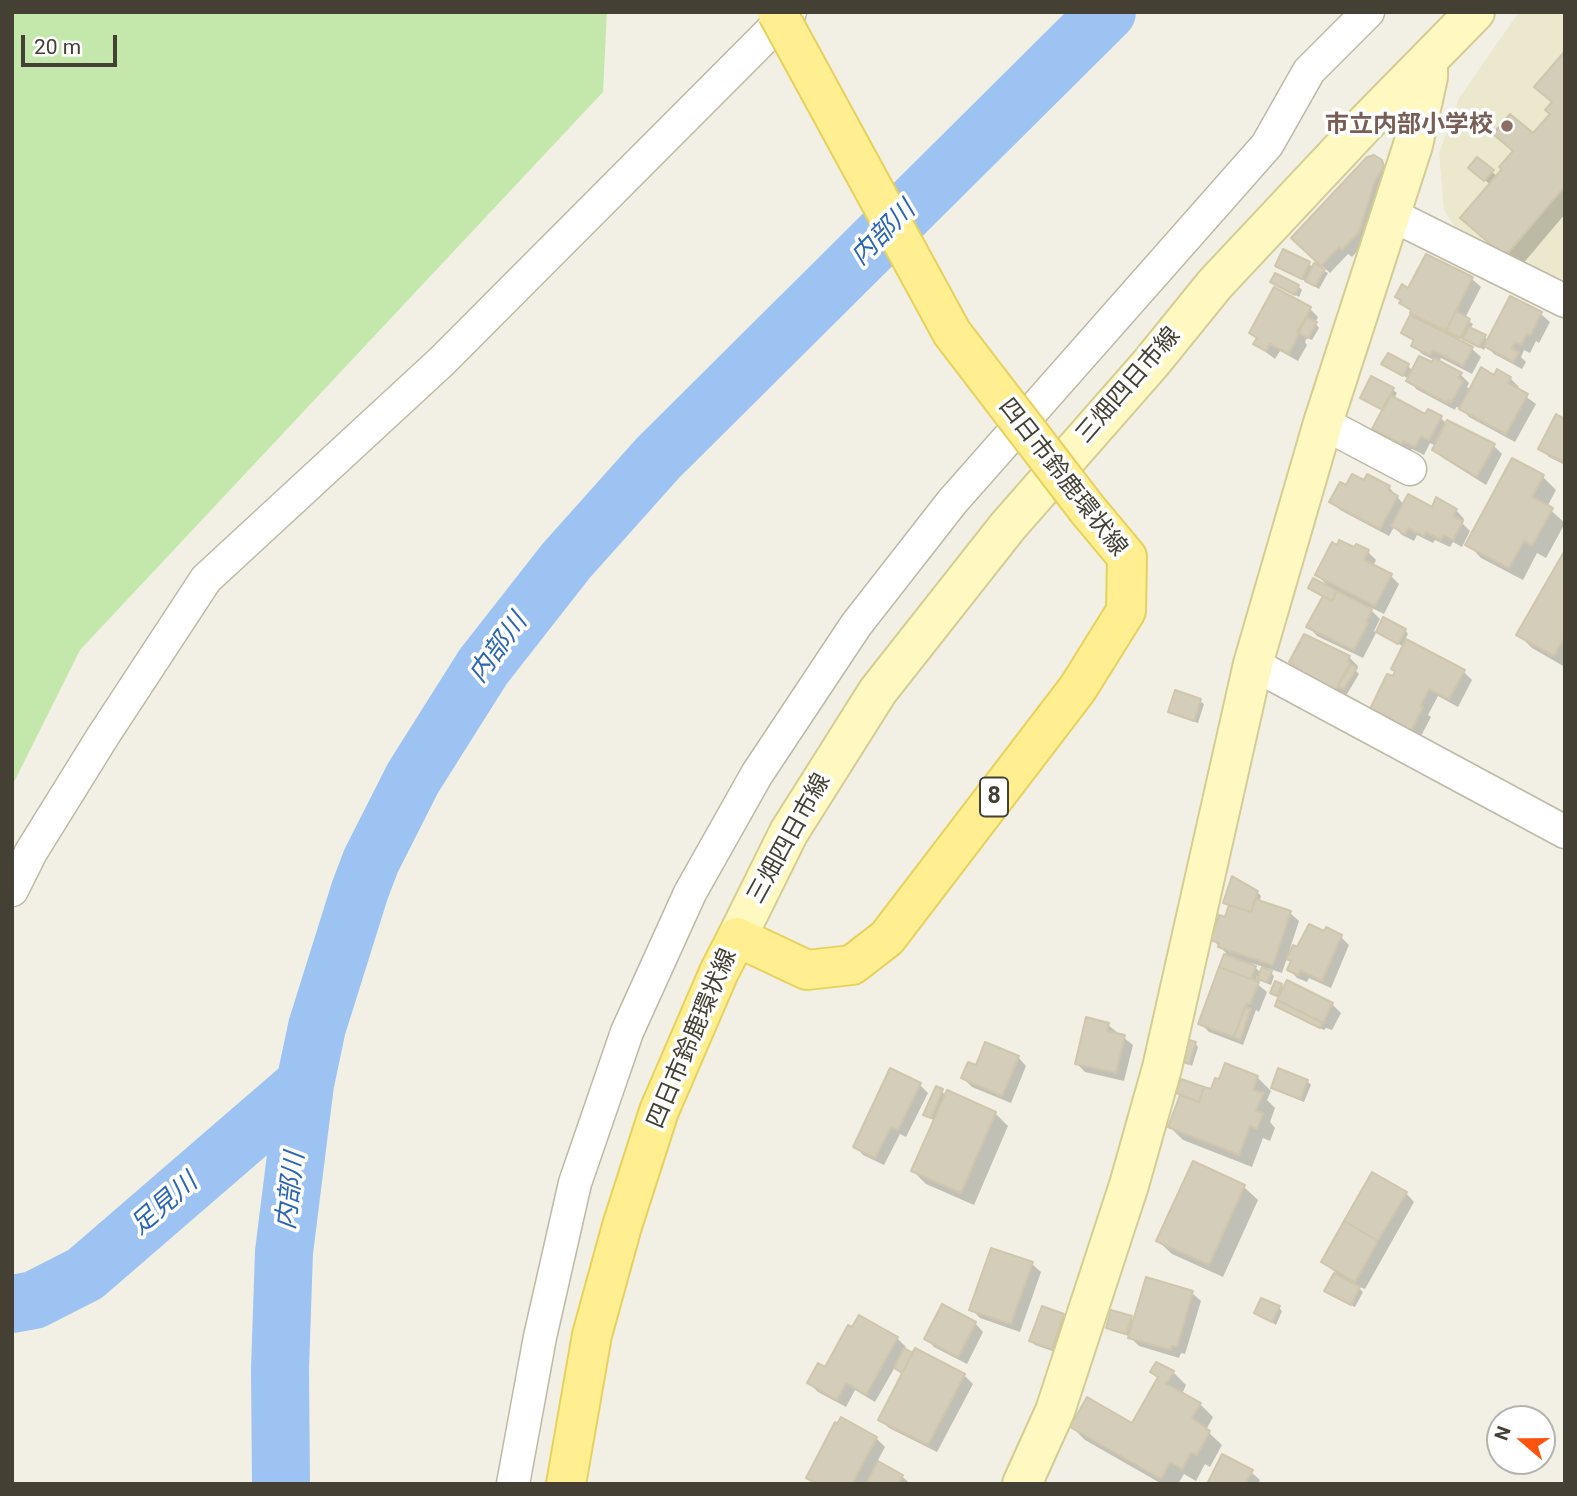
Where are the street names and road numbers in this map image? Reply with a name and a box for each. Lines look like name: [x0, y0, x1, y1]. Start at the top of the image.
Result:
street label: 三畑四日市線: [1071, 322, 1187, 450]
street label: 四日市鈴鹿環状線: [992, 393, 1132, 563]
street label: 三畑四日市線: [742, 769, 838, 909]
road number: 8: [980, 778, 1008, 817]
street label: 四日市鈴鹿環状線: [642, 945, 744, 1133]

